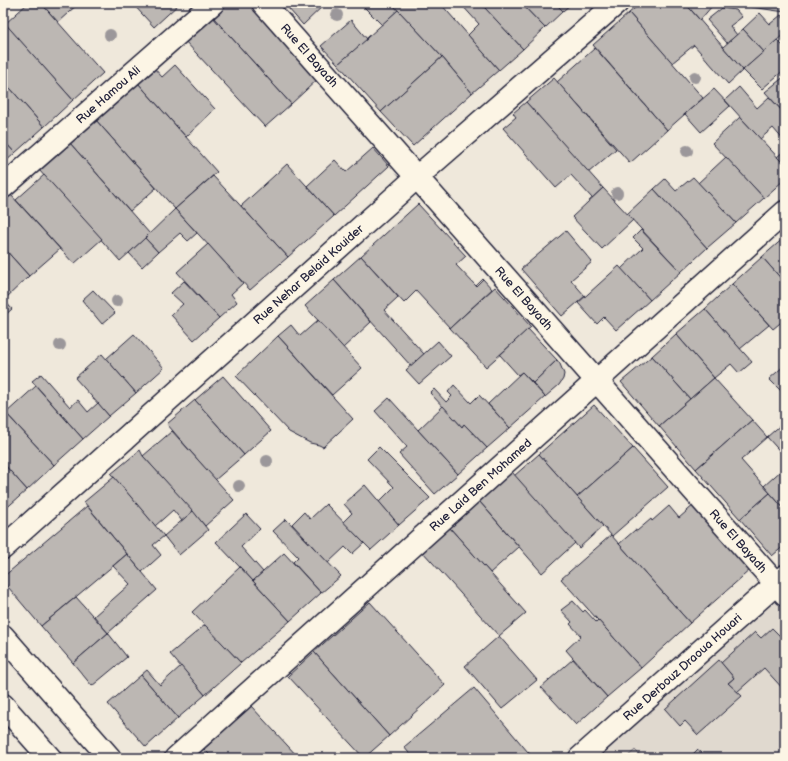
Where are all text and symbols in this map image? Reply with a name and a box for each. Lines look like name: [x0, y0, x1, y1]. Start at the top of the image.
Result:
street label: Rue El Bayadh: [277, 21, 341, 91]
street label: Rue Hamou Ali: [73, 63, 144, 127]
street label: Rue Nehar Belaid Kouider: [251, 221, 367, 328]
street label: Rue El Bayadh: [491, 264, 556, 334]
street label: Rue Laid Ben Mohamed: [427, 436, 535, 535]
street label: Rue El Bayadh: [706, 507, 770, 577]
street label: Rue Derbouz Draoua Houari: [620, 611, 745, 724]

